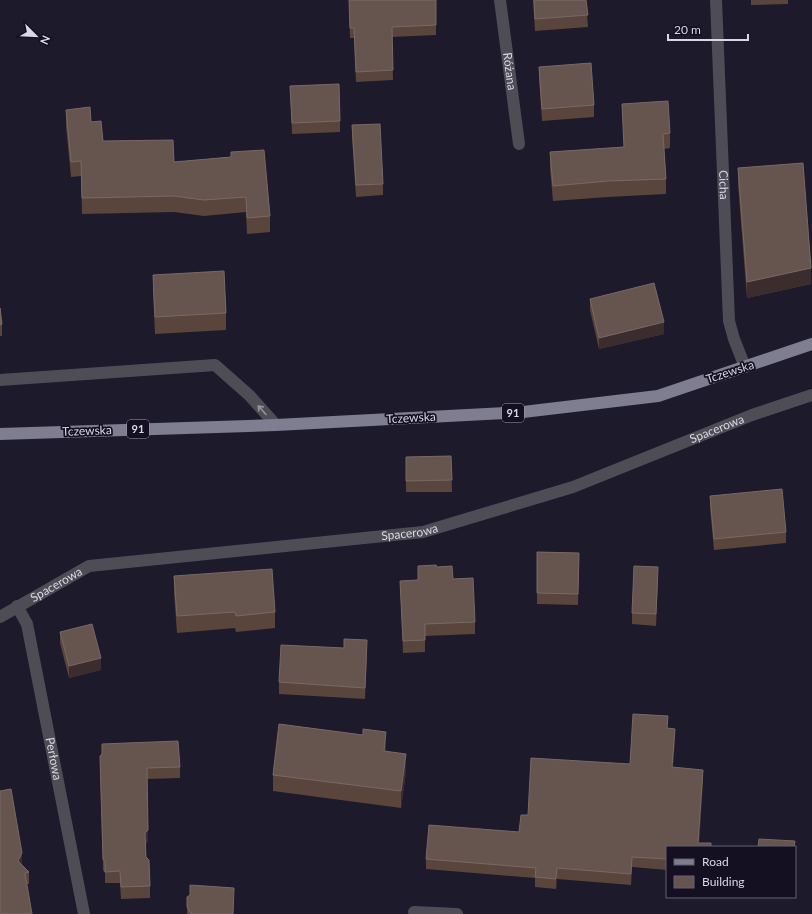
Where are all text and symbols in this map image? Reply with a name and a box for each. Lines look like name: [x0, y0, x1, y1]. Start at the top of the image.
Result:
north arrow: [16, 16, 56, 56]
scale bar: [668, 16, 748, 42]
text: 20 m: [674, 22, 701, 37]
text: N: [38, 34, 53, 47]
street label: Różana: [500, 52, 520, 91]
street label: Cicha: [716, 170, 732, 200]
street label: Tczewska: [704, 357, 756, 386]
road number: 91: [502, 404, 524, 422]
one-way arrow: [258, 405, 267, 415]
street label: Tczewska: [386, 409, 436, 426]
street label: Spacerowa: [687, 411, 746, 446]
road number: 91: [127, 420, 149, 438]
street label: Tczewska: [62, 422, 112, 439]
street label: Spacerowa: [380, 520, 440, 543]
street label: Spacerowa: [28, 563, 85, 605]
street label: Perłowa: [42, 736, 66, 781]
legend: [666, 846, 796, 898]
text: Road: [702, 854, 729, 869]
text: Building: [702, 874, 745, 889]

